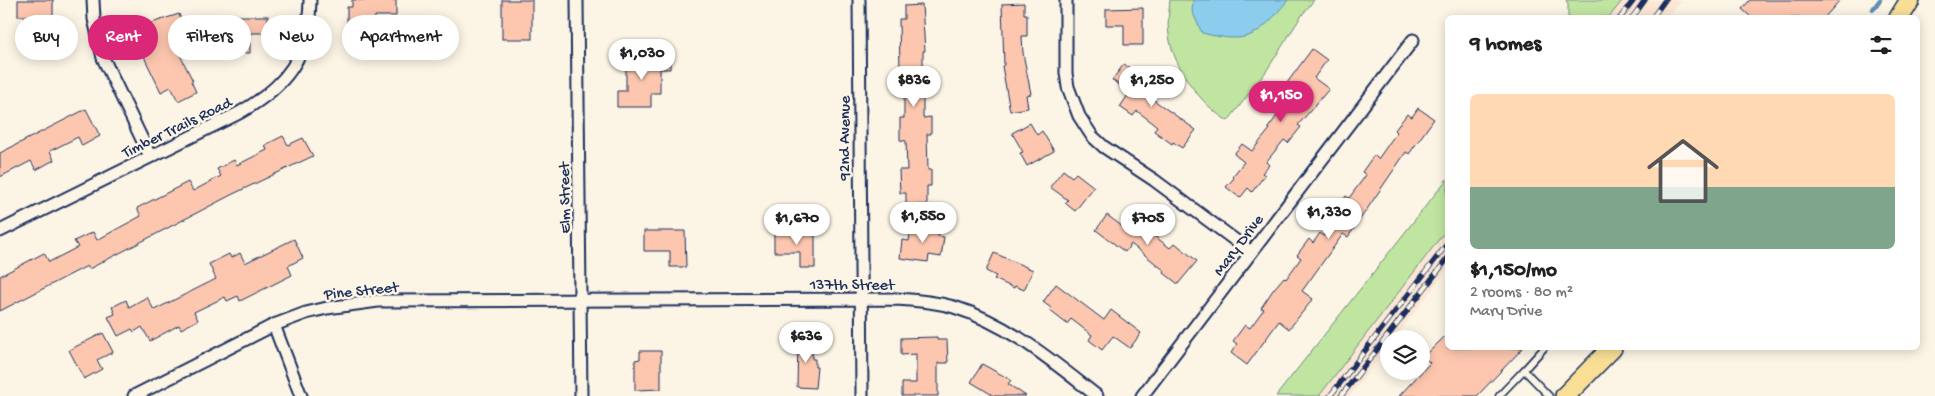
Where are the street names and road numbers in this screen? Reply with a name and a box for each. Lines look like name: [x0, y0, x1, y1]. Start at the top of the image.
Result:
street label: Timber Trails Road: [119, 94, 237, 164]
street label: 92nd Avenue: [837, 95, 856, 181]
street label: Elm Street: [556, 161, 577, 234]
street label: Mary Drive: [1210, 211, 1270, 281]
street label: 137th Street: [809, 277, 896, 296]
street label: Pine Street: [322, 279, 401, 306]

